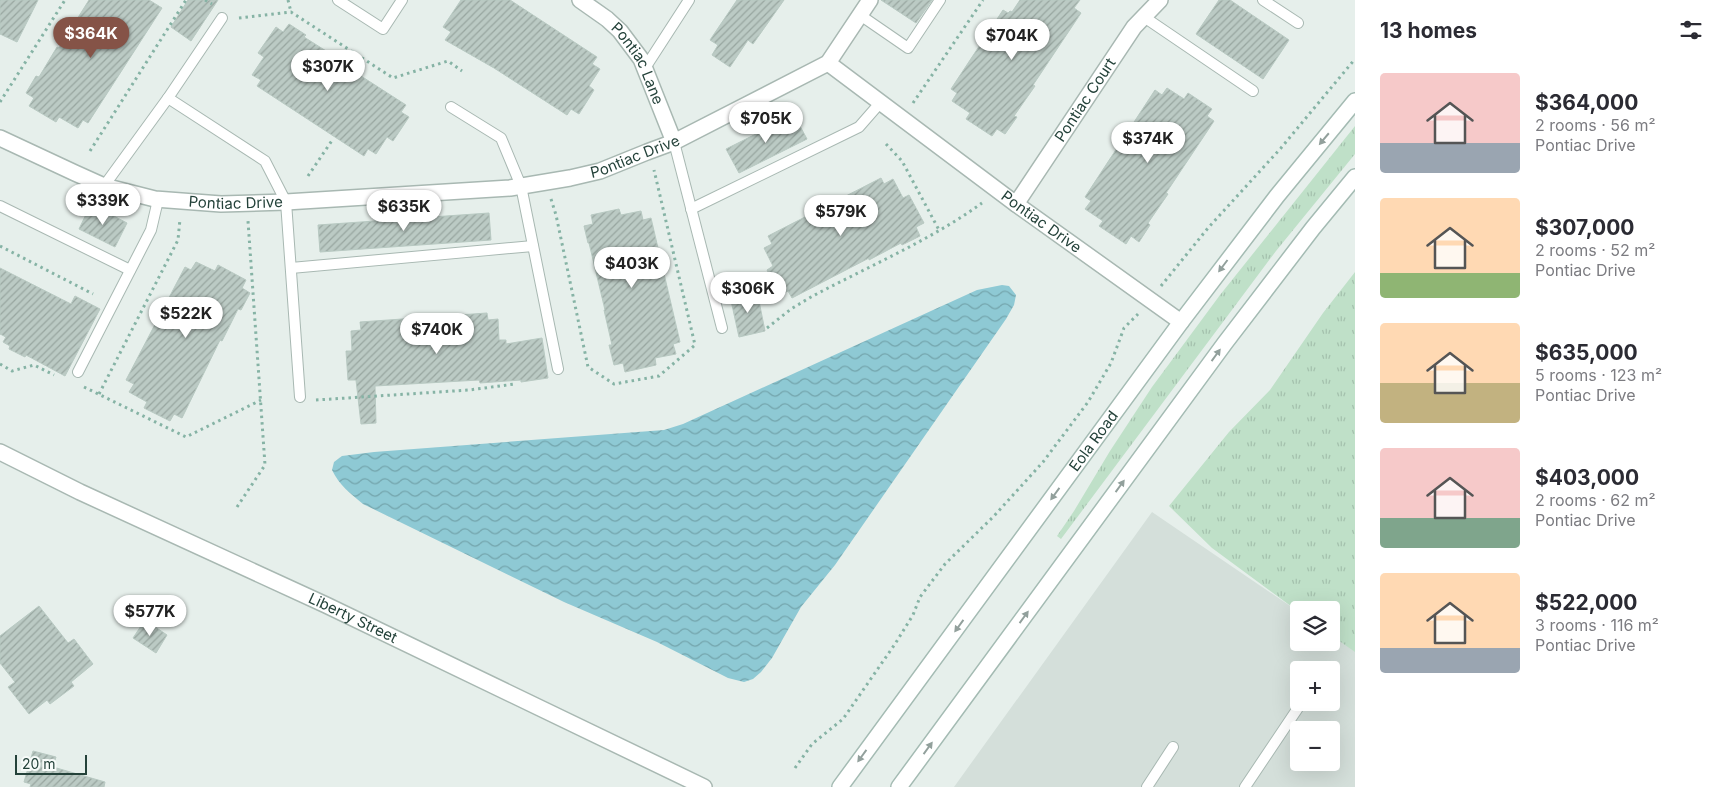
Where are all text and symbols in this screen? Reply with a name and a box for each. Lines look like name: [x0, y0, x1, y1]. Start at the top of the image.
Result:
icon: filters: [1677, 16, 1705, 44]
pin: $364K: [56, 17, 126, 59]
street label: Pontiac Lane: [608, 18, 668, 107]
pin: $704K: [977, 18, 1047, 61]
text: 13 homes: [1380, 18, 1477, 43]
text: $364K: [64, 23, 118, 43]
text: $704K: [986, 25, 1038, 45]
pin: $307K: [293, 49, 363, 92]
street label: Pontiac Court: [1050, 54, 1120, 145]
text: $307K: [302, 56, 354, 76]
text: $364,000: [1535, 90, 1638, 115]
icon: home: [1420, 93, 1480, 153]
pin: $705K: [731, 102, 801, 144]
text: $705K: [740, 108, 792, 128]
text: 2 rooms · 56 m²: [1535, 115, 1656, 135]
pin: $374K: [1113, 121, 1183, 164]
text: $374K: [1122, 128, 1174, 148]
street label: Pontiac Drive: [588, 131, 683, 182]
one-way arrow: [1318, 132, 1329, 145]
text: Pontiac Drive: [1535, 135, 1636, 155]
pin: $339K: [68, 184, 138, 226]
street label: Pontiac Drive: [998, 186, 1085, 257]
text: $339K: [76, 190, 130, 210]
pin: $635K: [369, 190, 439, 232]
street label: Pontiac Drive: [188, 192, 283, 213]
pin: $579K: [806, 194, 876, 237]
text: $635K: [378, 196, 430, 216]
text: $579K: [815, 201, 867, 221]
text: $307,000: [1535, 215, 1635, 240]
icon: home: [1420, 218, 1480, 278]
text: 2 rooms · 52 m²: [1535, 240, 1655, 260]
pin: $403K: [597, 246, 667, 289]
text: $403K: [605, 253, 659, 273]
one-way arrow: [1218, 259, 1228, 273]
text: Pontiac Drive: [1535, 260, 1636, 280]
pin: $306K: [713, 272, 783, 314]
text: $306K: [721, 278, 775, 298]
pin: $522K: [151, 296, 221, 339]
text: $522K: [160, 303, 212, 323]
pin: $740K: [402, 312, 472, 355]
text: $740K: [411, 319, 463, 339]
text: $635,000: [1535, 340, 1638, 365]
icon: home: [1420, 343, 1480, 403]
one-way arrow: [1211, 348, 1221, 362]
text: 5 rooms · 123 m²: [1535, 365, 1662, 385]
text: Pontiac Drive: [1535, 385, 1636, 405]
street label: Eola Road: [1065, 407, 1122, 475]
text: $403,000: [1535, 465, 1639, 490]
icon: home: [1420, 468, 1480, 528]
one-way arrow: [1115, 479, 1125, 493]
one-way arrow: [1050, 488, 1060, 501]
text: 2 rooms · 62 m²: [1535, 490, 1656, 510]
text: Pontiac Drive: [1535, 510, 1636, 530]
street label: Liberty Street: [306, 588, 401, 647]
text: $522,000: [1535, 590, 1638, 615]
icon: home: [1420, 593, 1480, 653]
pin: $577K: [115, 594, 185, 637]
text: $577K: [124, 601, 176, 621]
map controls: [1290, 601, 1340, 771]
button: layers: [1290, 601, 1340, 651]
one-way arrow: [1019, 610, 1029, 624]
text: 3 rooms · 116 m²: [1535, 615, 1659, 635]
one-way arrow: [954, 619, 964, 632]
text: Pontiac Drive: [1535, 635, 1636, 655]
button: +: [1290, 661, 1340, 711]
button: −: [1290, 721, 1340, 771]
one-way arrow: [923, 741, 933, 755]
one-way arrow: [858, 750, 868, 763]
scale bar: [15, 752, 88, 775]
text: 20 m: [22, 755, 56, 772]

